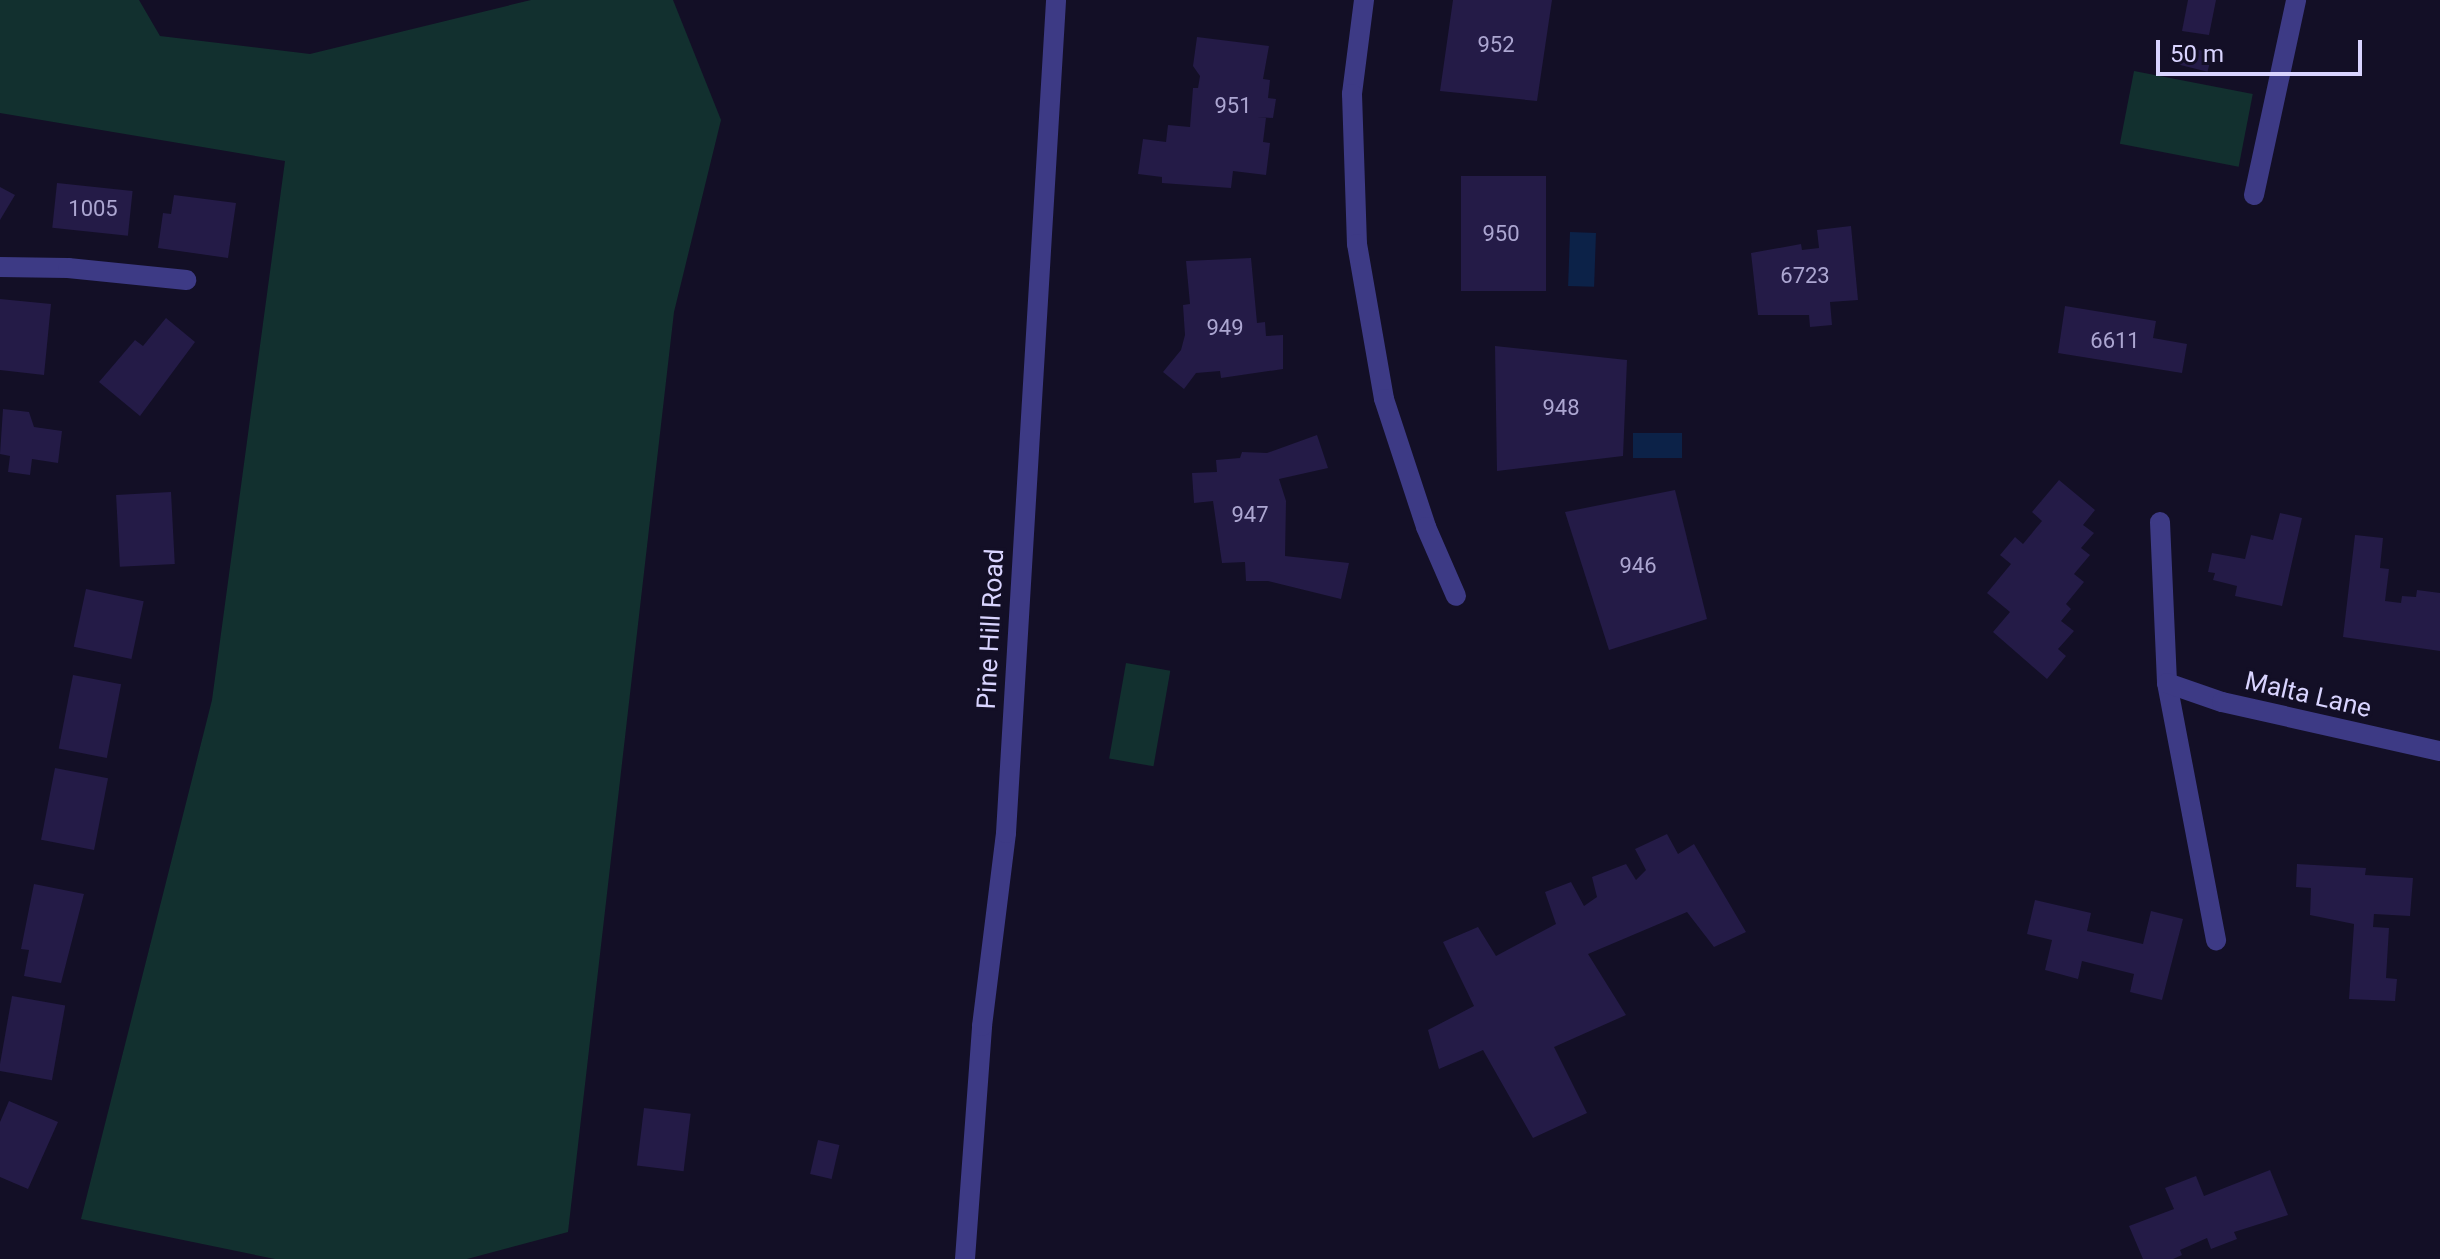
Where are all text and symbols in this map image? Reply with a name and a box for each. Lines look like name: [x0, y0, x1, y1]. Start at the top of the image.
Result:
scale bar: [2160, 24, 2366, 74]
house number: 952: [1477, 32, 1515, 58]
text: 50 m: [2170, 40, 2224, 68]
house number: 951: [1214, 93, 1252, 119]
house number: 1005: [68, 196, 118, 222]
house number: 950: [1482, 221, 1520, 247]
house number: 6723: [1780, 263, 1830, 289]
house number: 949: [1206, 315, 1244, 341]
house number: 6611: [2090, 328, 2140, 354]
house number: 948: [1542, 395, 1580, 421]
house number: 947: [1231, 502, 1269, 528]
street label: Pine Hill Road: [971, 548, 1011, 710]
house number: 946: [1619, 553, 1657, 579]
street label: Malta Lane: [2242, 665, 2374, 725]

